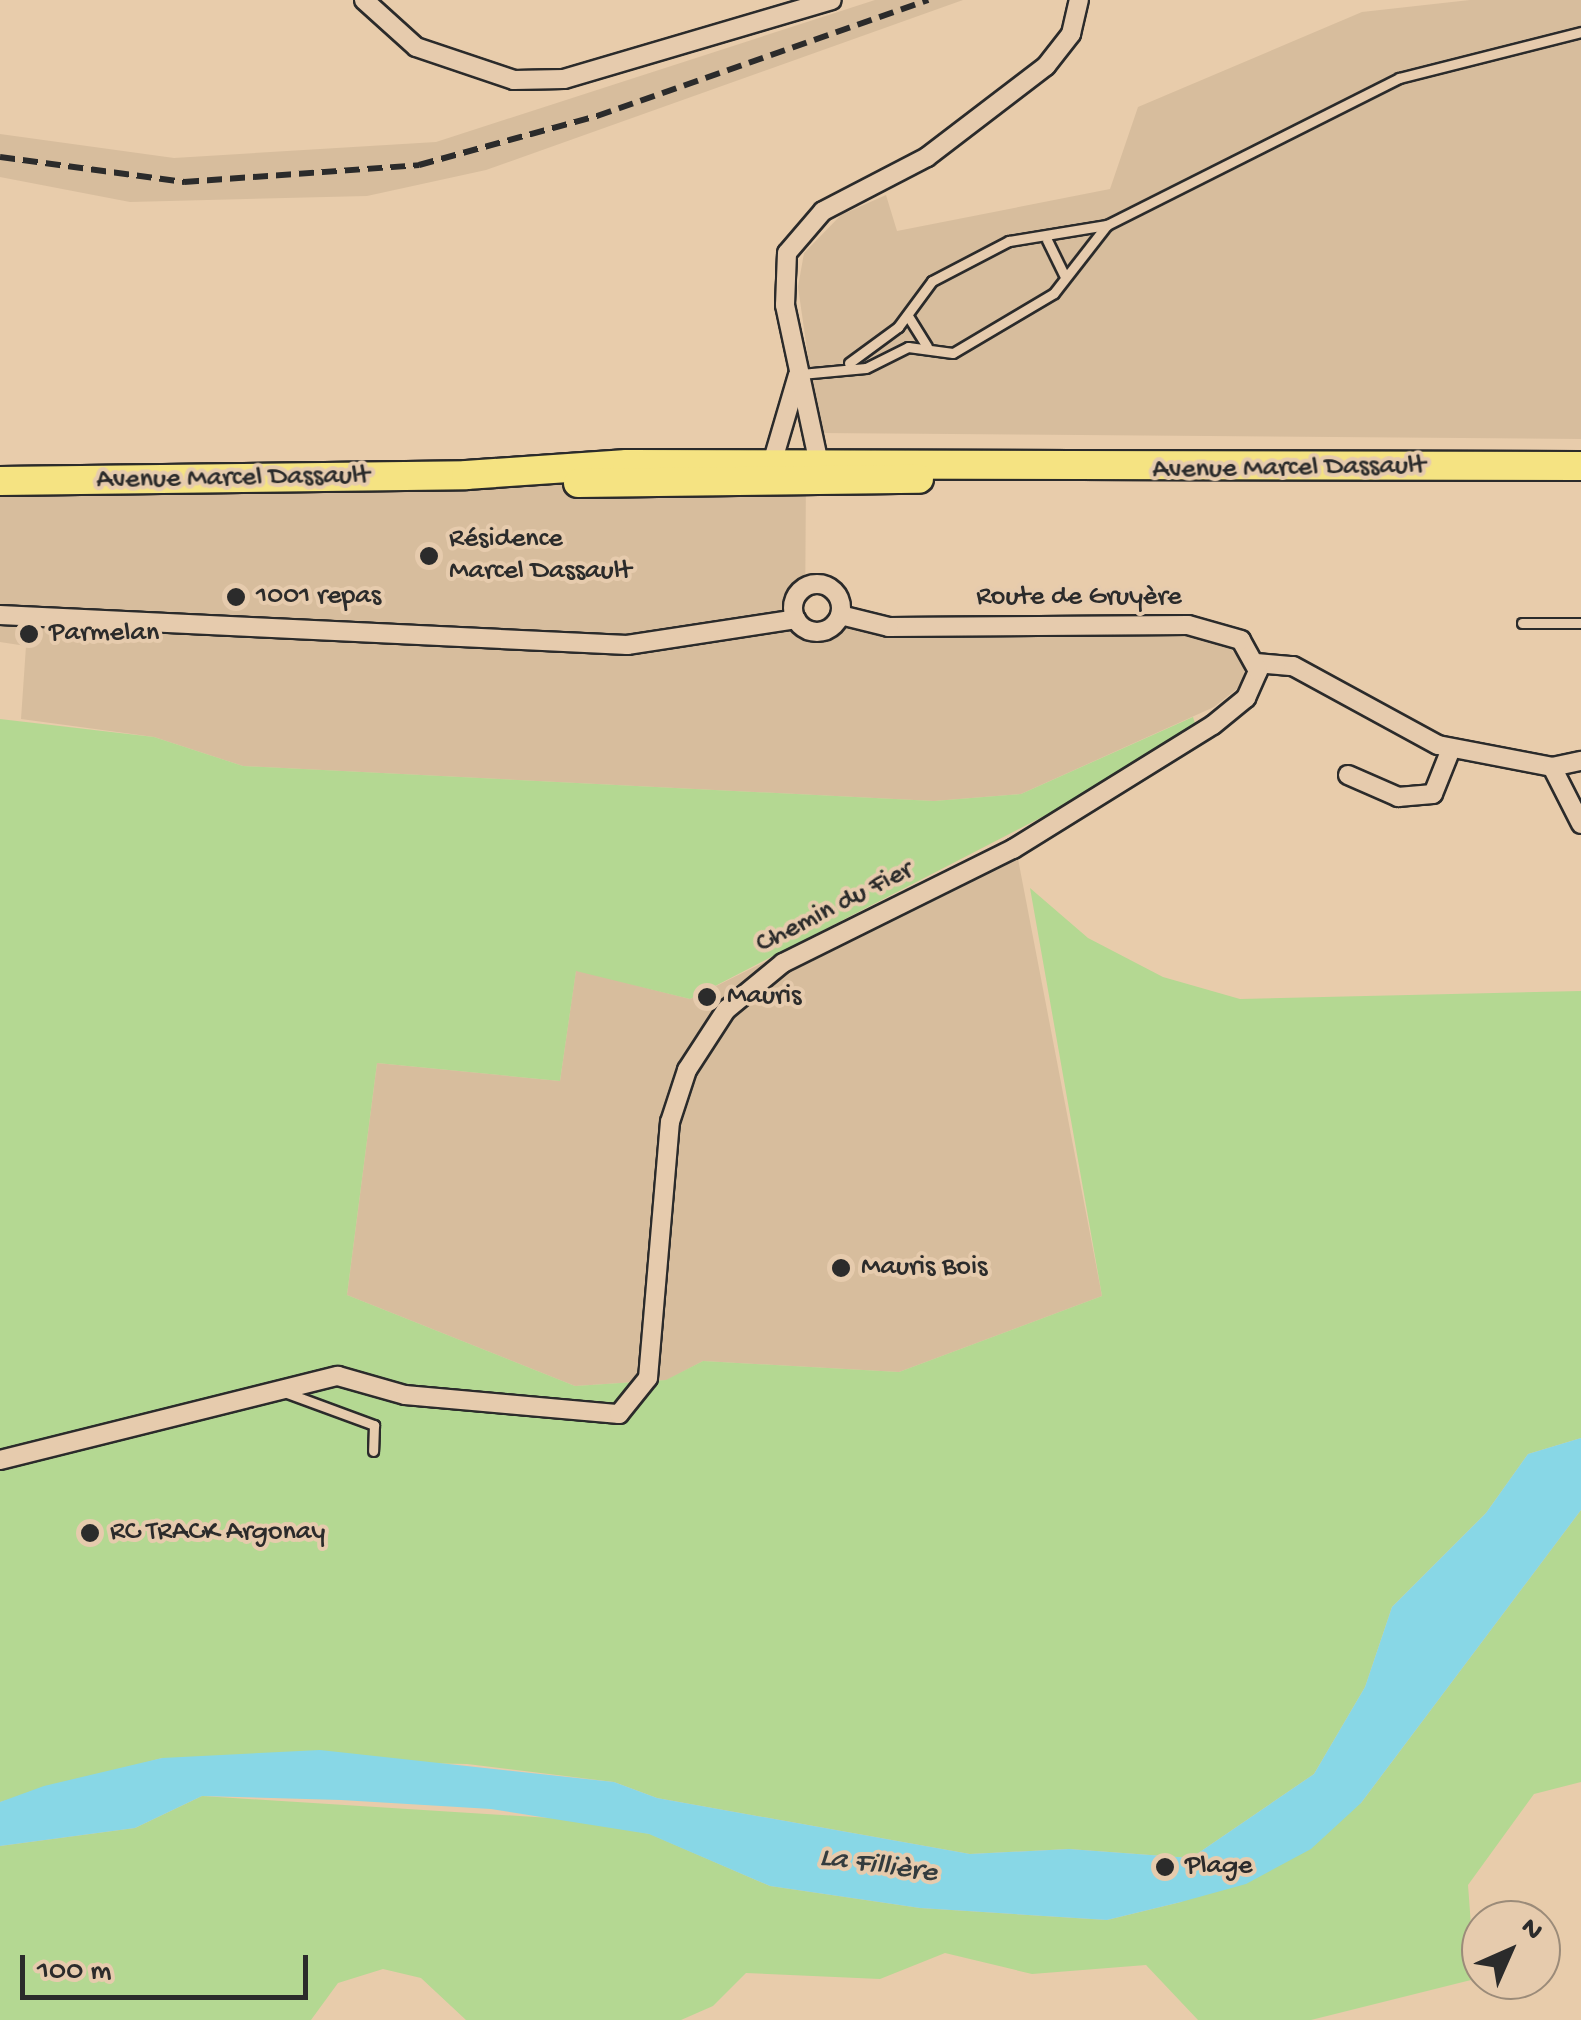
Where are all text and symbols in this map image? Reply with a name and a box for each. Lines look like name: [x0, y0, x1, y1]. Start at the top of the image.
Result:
street label: Avenue Marcel Dassault: [1152, 450, 1426, 488]
street label: Avenue Marcel Dassault: [96, 460, 370, 498]
place label: Résidence Marcel Dassault: [449, 523, 631, 589]
marker: Résidence Marcel Dassault: [418, 545, 440, 567]
place label: 1001 repas: [256, 580, 381, 614]
street label: Route de Gruyère: [976, 581, 1182, 615]
marker: 1001 repas: [225, 586, 247, 608]
place label: Parmelan: [49, 617, 159, 651]
marker: Parmelan: [18, 623, 40, 645]
street label: Chemin du Fier: [751, 854, 919, 962]
place label: Mauris: [727, 980, 801, 1014]
marker: Mauris: [696, 986, 718, 1008]
place label: Mauris Bois: [861, 1251, 987, 1285]
marker: Mauris Bois: [830, 1257, 852, 1279]
place label: RC TRACK Argonay: [110, 1516, 325, 1550]
marker: RC TRACK Argonay: [79, 1522, 101, 1544]
water label: La Fillière: [817, 1841, 939, 1893]
place label: Plage: [1185, 1850, 1253, 1884]
marker: Plage: [1154, 1856, 1176, 1878]
north arrow: [1461, 1900, 1561, 2000]
text: N: [1513, 1912, 1549, 1948]
scale bar: [25, 1935, 312, 1997]
text: 100 m: [37, 1955, 112, 1990]

